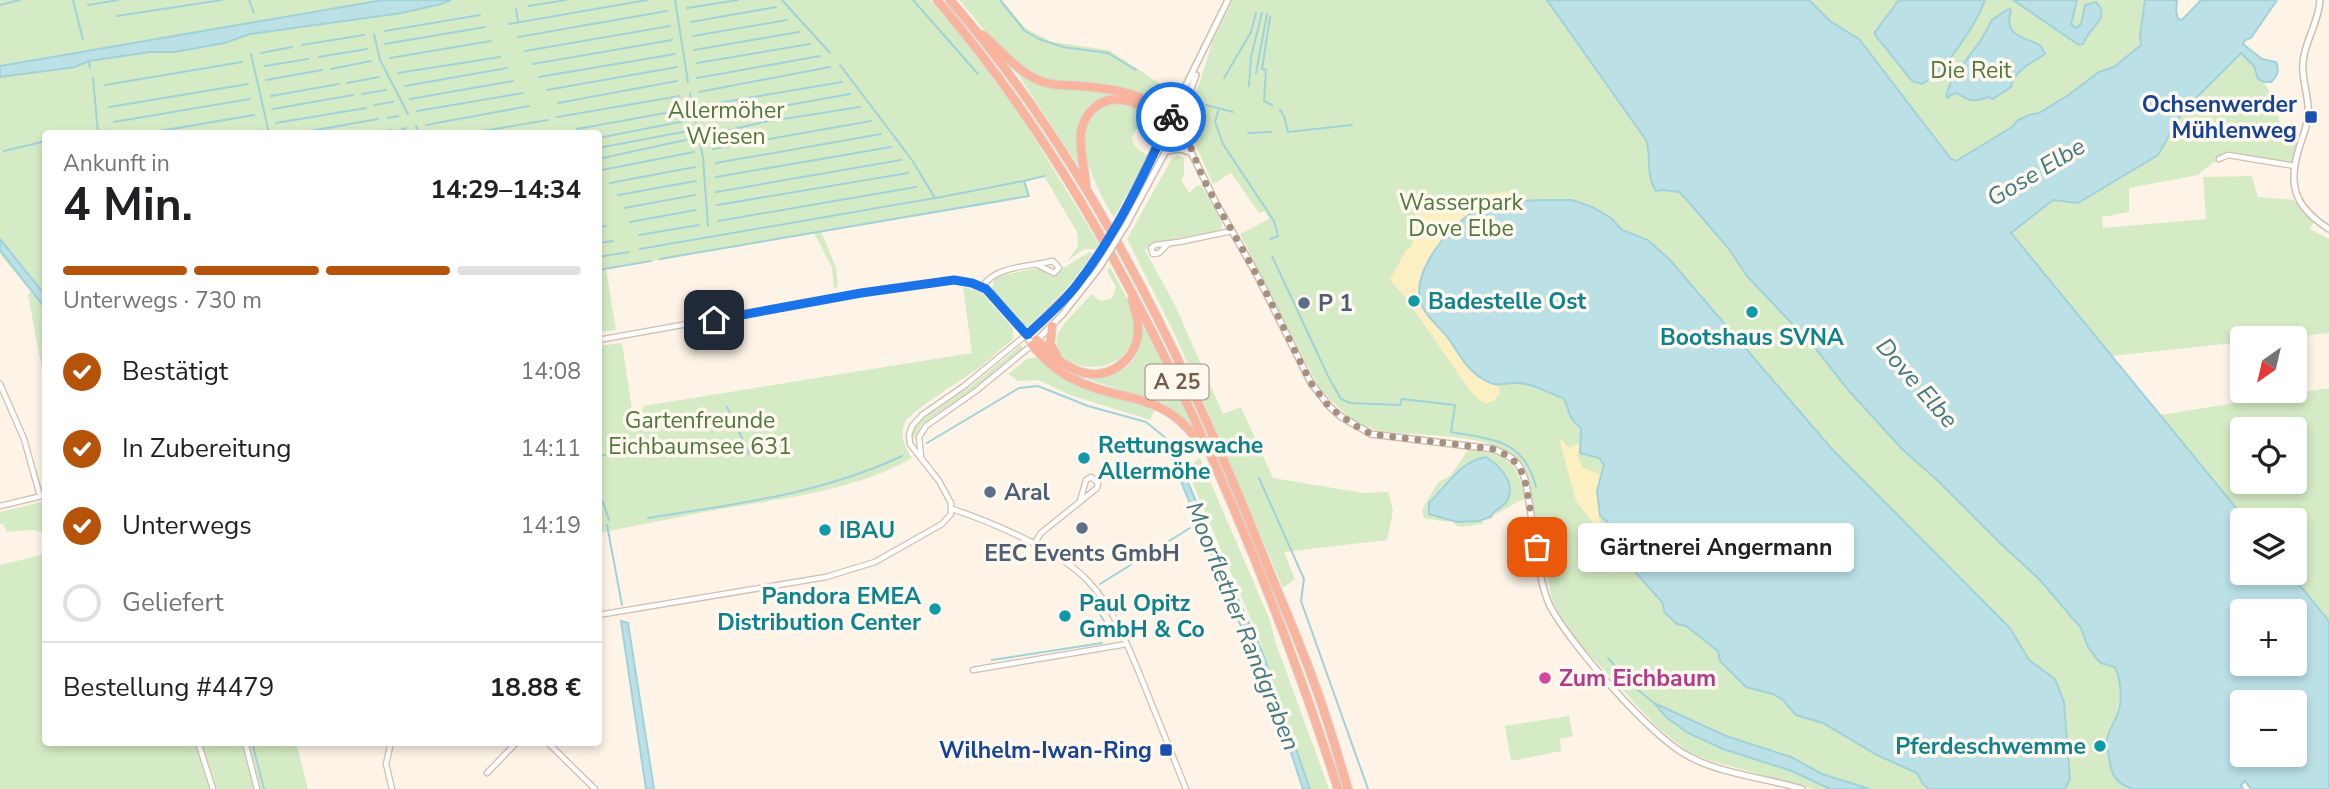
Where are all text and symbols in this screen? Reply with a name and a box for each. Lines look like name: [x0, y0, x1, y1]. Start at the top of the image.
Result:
park label: Die Reit: [1930, 55, 2013, 86]
courier: [1136, 82, 1206, 152]
place label: Ochsenwerder Mühlenweg: [2142, 89, 2297, 146]
park label: Allermöher Wiesen: [668, 95, 785, 152]
icon: bike: [1152, 98, 1190, 136]
marker: Ochsenwerder Mühlenweg: [2303, 109, 2319, 125]
water label: Gose Elbe: [1981, 130, 2091, 214]
text: Ankunft in: [63, 148, 170, 179]
text: 14:29–14:34: [430, 172, 581, 207]
text: 4 Min.: [63, 173, 193, 236]
park label: Wasserpark Dove Elbe: [1399, 187, 1524, 244]
text: Unterwegs · 730 m: [63, 285, 262, 316]
place label: Badestelle Ost: [1428, 286, 1586, 317]
place label: P 1: [1318, 288, 1353, 319]
pin: [684, 290, 744, 350]
marker: Badestelle Ost: [1406, 293, 1422, 309]
marker: P 1: [1296, 295, 1312, 311]
icon: home: [695, 301, 733, 339]
marker: Bootshaus SVNA: [1744, 304, 1760, 320]
place label: Bootshaus SVNA: [1660, 322, 1845, 353]
north arrow: [2230, 326, 2306, 402]
map controls: [2230, 326, 2307, 767]
water label: Dove Elbe: [1869, 331, 1965, 435]
icon: check: [63, 353, 101, 391]
text: Bestätigt: [122, 354, 228, 389]
text: 14:08: [521, 356, 581, 387]
road number: A 25: [1146, 364, 1208, 400]
park label: Gartenfreunde Eichbaumsee 631: [608, 405, 792, 462]
button: locate: [2230, 417, 2307, 494]
icon: check: [63, 430, 101, 468]
place label: Rettungswache Allermöhe: [1098, 430, 1263, 487]
text: In Zubereitung: [122, 431, 291, 466]
text: 14:11: [521, 433, 581, 464]
marker: Rettungswache Allermöhe: [1076, 450, 1092, 466]
place label: Aral: [1004, 477, 1051, 508]
marker: Aral: [982, 484, 998, 500]
water label: Moorflether Randgraben: [1178, 497, 1308, 755]
icon: check: [63, 507, 101, 545]
text: Unterwegs: [122, 508, 252, 543]
button: layers: [2230, 508, 2307, 585]
text: 14:19: [521, 510, 581, 541]
place label: IBAU: [839, 515, 895, 546]
pin: [1507, 517, 1567, 577]
marker: EEC Events GmbH: [1074, 520, 1090, 536]
marker: IBAU: [817, 522, 833, 538]
callout: Gärtnerei Angermann: [1579, 522, 1856, 572]
icon: bag: [1518, 528, 1556, 566]
text: Gärtnerei Angermann: [1600, 532, 1832, 563]
place label: EEC Events GmbH: [984, 538, 1180, 569]
place label: Pandora EMEA Distribution Center: [717, 581, 922, 638]
text: Geliefert: [122, 585, 223, 620]
place label: Paul Opitz GmbH & Co: [1079, 588, 1205, 645]
button: +: [2230, 599, 2307, 676]
marker: Pandora EMEA Distribution Center: [927, 601, 943, 617]
marker: Paul Opitz GmbH & Co: [1057, 608, 1073, 624]
place label: Zum Eichbaum: [1559, 663, 1716, 694]
text: Bestellung #4479: [63, 670, 274, 705]
text: 18.88 €: [490, 670, 581, 705]
marker: Zum Eichbaum: [1537, 670, 1553, 686]
button: −: [2230, 690, 2307, 767]
place label: Pferdeschwemme: [1895, 731, 2086, 762]
place label: Wilhelm-Iwan-Ring: [939, 735, 1152, 766]
marker: Pferdeschwemme: [2092, 738, 2108, 754]
marker: Wilhelm-Iwan-Ring: [1158, 742, 1174, 758]

